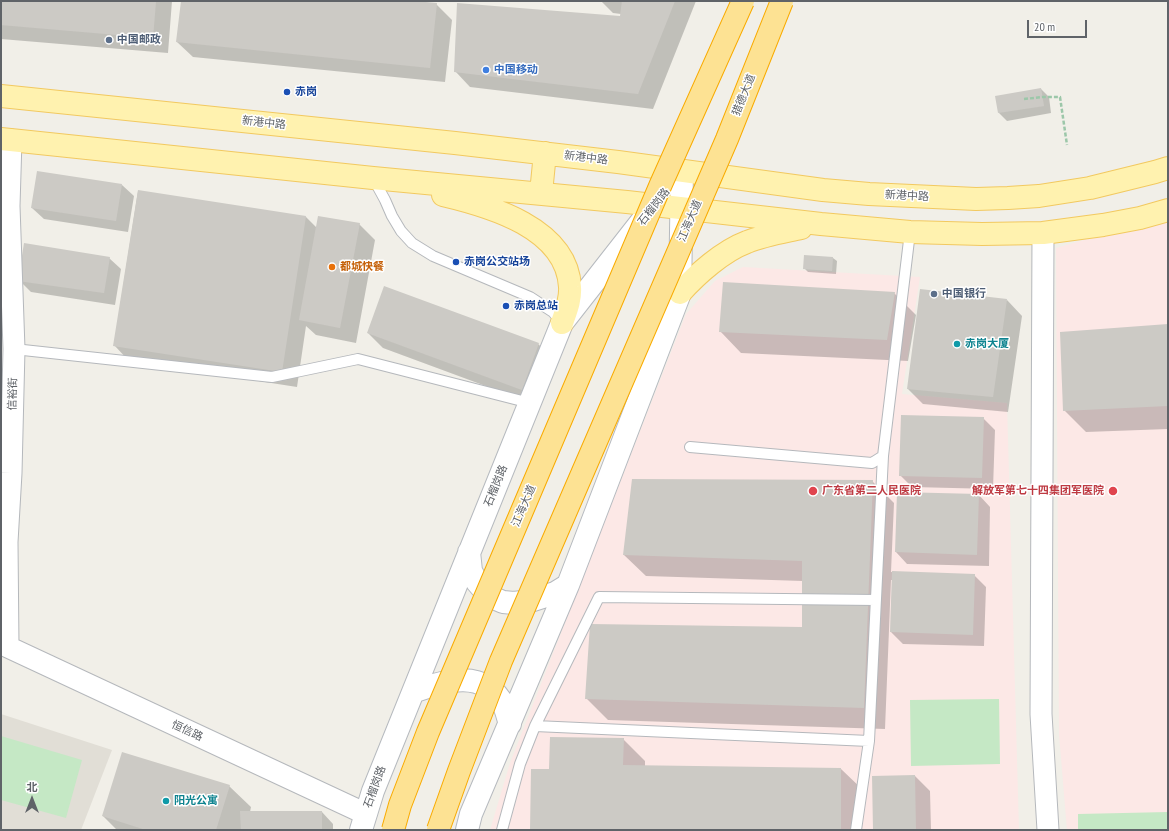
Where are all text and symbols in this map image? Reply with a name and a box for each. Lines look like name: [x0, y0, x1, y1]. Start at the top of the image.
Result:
scale bar: [1029, 12, 1089, 38]
text: 20 m: [1034, 19, 1055, 34]
place label: 中国邮政: [117, 33, 161, 47]
marker: 中国邮政: [104, 35, 114, 45]
place label: 中国移动: [494, 63, 538, 77]
marker: 中国移动: [481, 65, 491, 75]
street label: 猎德大道: [730, 72, 758, 118]
place label: 赤岗: [295, 85, 317, 99]
marker: 赤岗: [282, 87, 292, 97]
street label: 新港中路: [241, 114, 287, 132]
street label: 新港中路: [563, 149, 609, 167]
street label: 石榴岗路: [635, 186, 673, 228]
street label: 新港中路: [885, 188, 929, 204]
street label: 江海大道: [675, 198, 705, 244]
place label: 赤岗公交站场: [464, 255, 530, 269]
marker: 赤岗公交站场: [451, 257, 461, 267]
place label: 都城快餐: [340, 260, 384, 274]
marker: 都城快餐: [327, 262, 337, 272]
place label: 中国银行: [942, 287, 986, 301]
marker: 中国银行: [929, 289, 939, 299]
place label: 赤岗总站: [514, 299, 558, 313]
marker: 赤岗总站: [501, 301, 511, 311]
place label: 赤岗大厦: [965, 337, 1009, 351]
marker: 赤岗大厦: [952, 339, 962, 349]
street label: 信裕街: [6, 377, 20, 411]
street label: 石榴岗路: [482, 463, 510, 509]
street label: 江海大道: [509, 483, 539, 529]
place label: 广东省第二人民医院: [822, 484, 921, 498]
place label: 解放军第七十四集团军医院: [972, 484, 1104, 498]
marker: 广东省第二人民医院: [807, 485, 819, 497]
marker: 解放军第七十四集团军医院: [1107, 485, 1119, 497]
street label: 恒信路: [169, 718, 205, 744]
street label: 石榴岗路: [361, 764, 389, 810]
north arrow: [12, 779, 52, 819]
text: 北: [27, 780, 38, 794]
place label: 阳光公寓: [174, 794, 218, 808]
marker: 阳光公寓: [161, 796, 171, 806]

